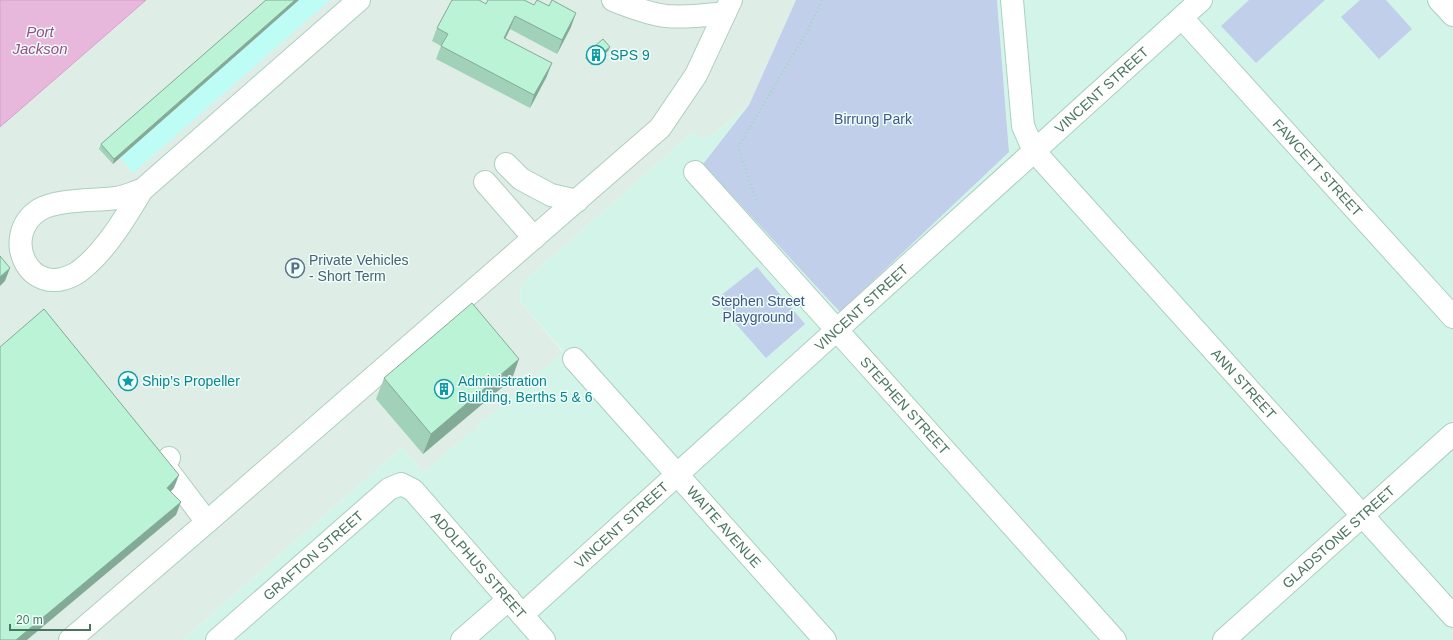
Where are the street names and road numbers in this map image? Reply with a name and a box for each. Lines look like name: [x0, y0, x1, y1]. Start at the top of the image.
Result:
street label: VINCENT STREET: [1052, 43, 1152, 136]
street label: FAWCETT STREET: [1270, 116, 1366, 220]
street label: VINCENT STREET: [811, 261, 912, 354]
street label: ANN STREET: [1208, 345, 1280, 422]
street label: STEPHEN STREET: [857, 354, 953, 458]
street label: VINCENT STREET: [571, 478, 672, 571]
street label: GLADSTONE STREET: [1279, 482, 1398, 592]
street label: WAITE AVENUE: [683, 483, 764, 571]
street label: GRAFTON STREET: [260, 507, 367, 604]
street label: ADOLPHUS STREET: [428, 509, 530, 622]

